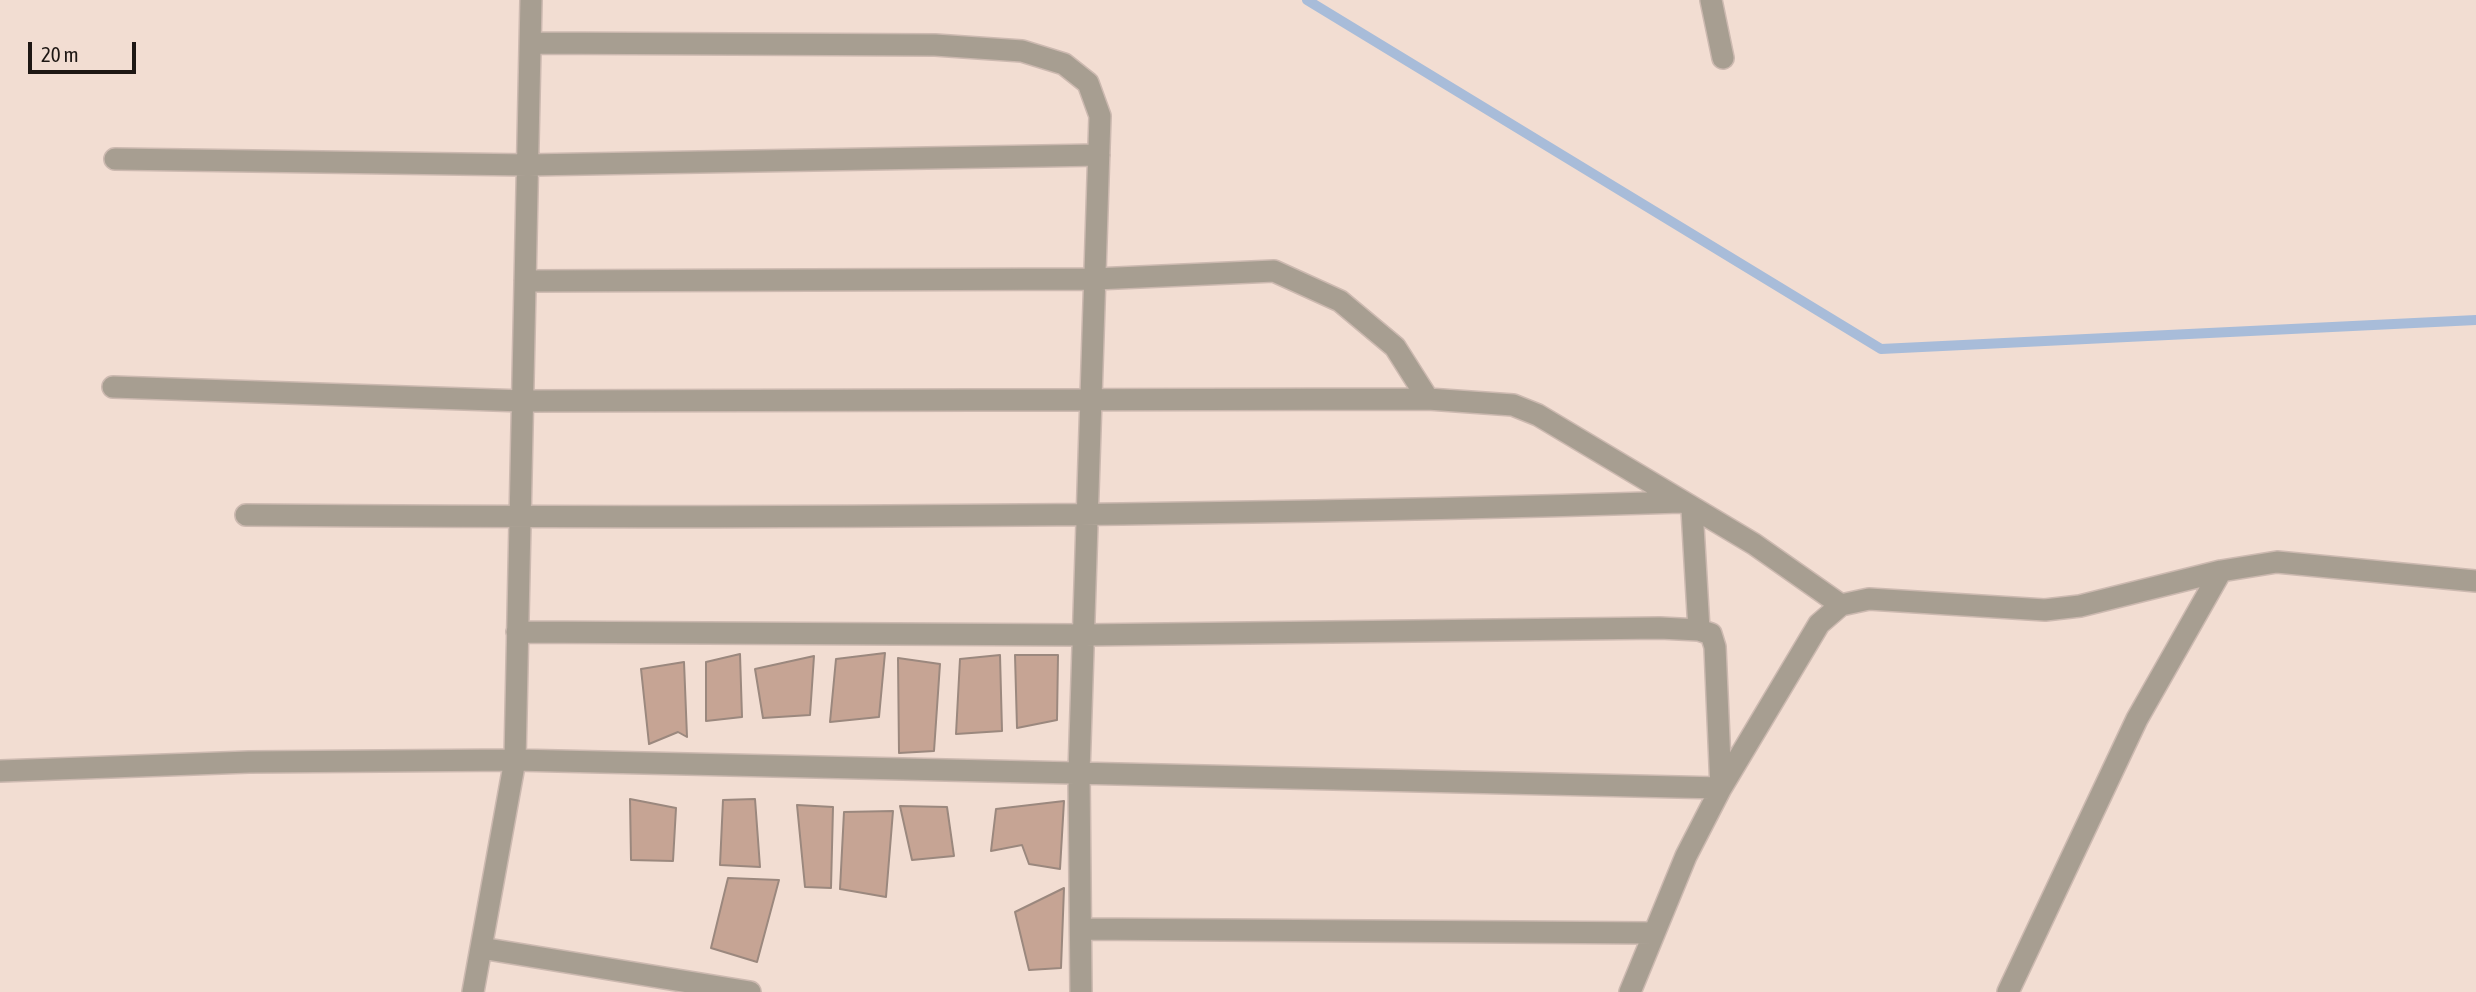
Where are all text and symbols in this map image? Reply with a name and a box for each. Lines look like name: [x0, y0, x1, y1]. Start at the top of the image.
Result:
scale bar: [32, 28, 140, 72]
text: 20 m: [41, 42, 79, 66]

